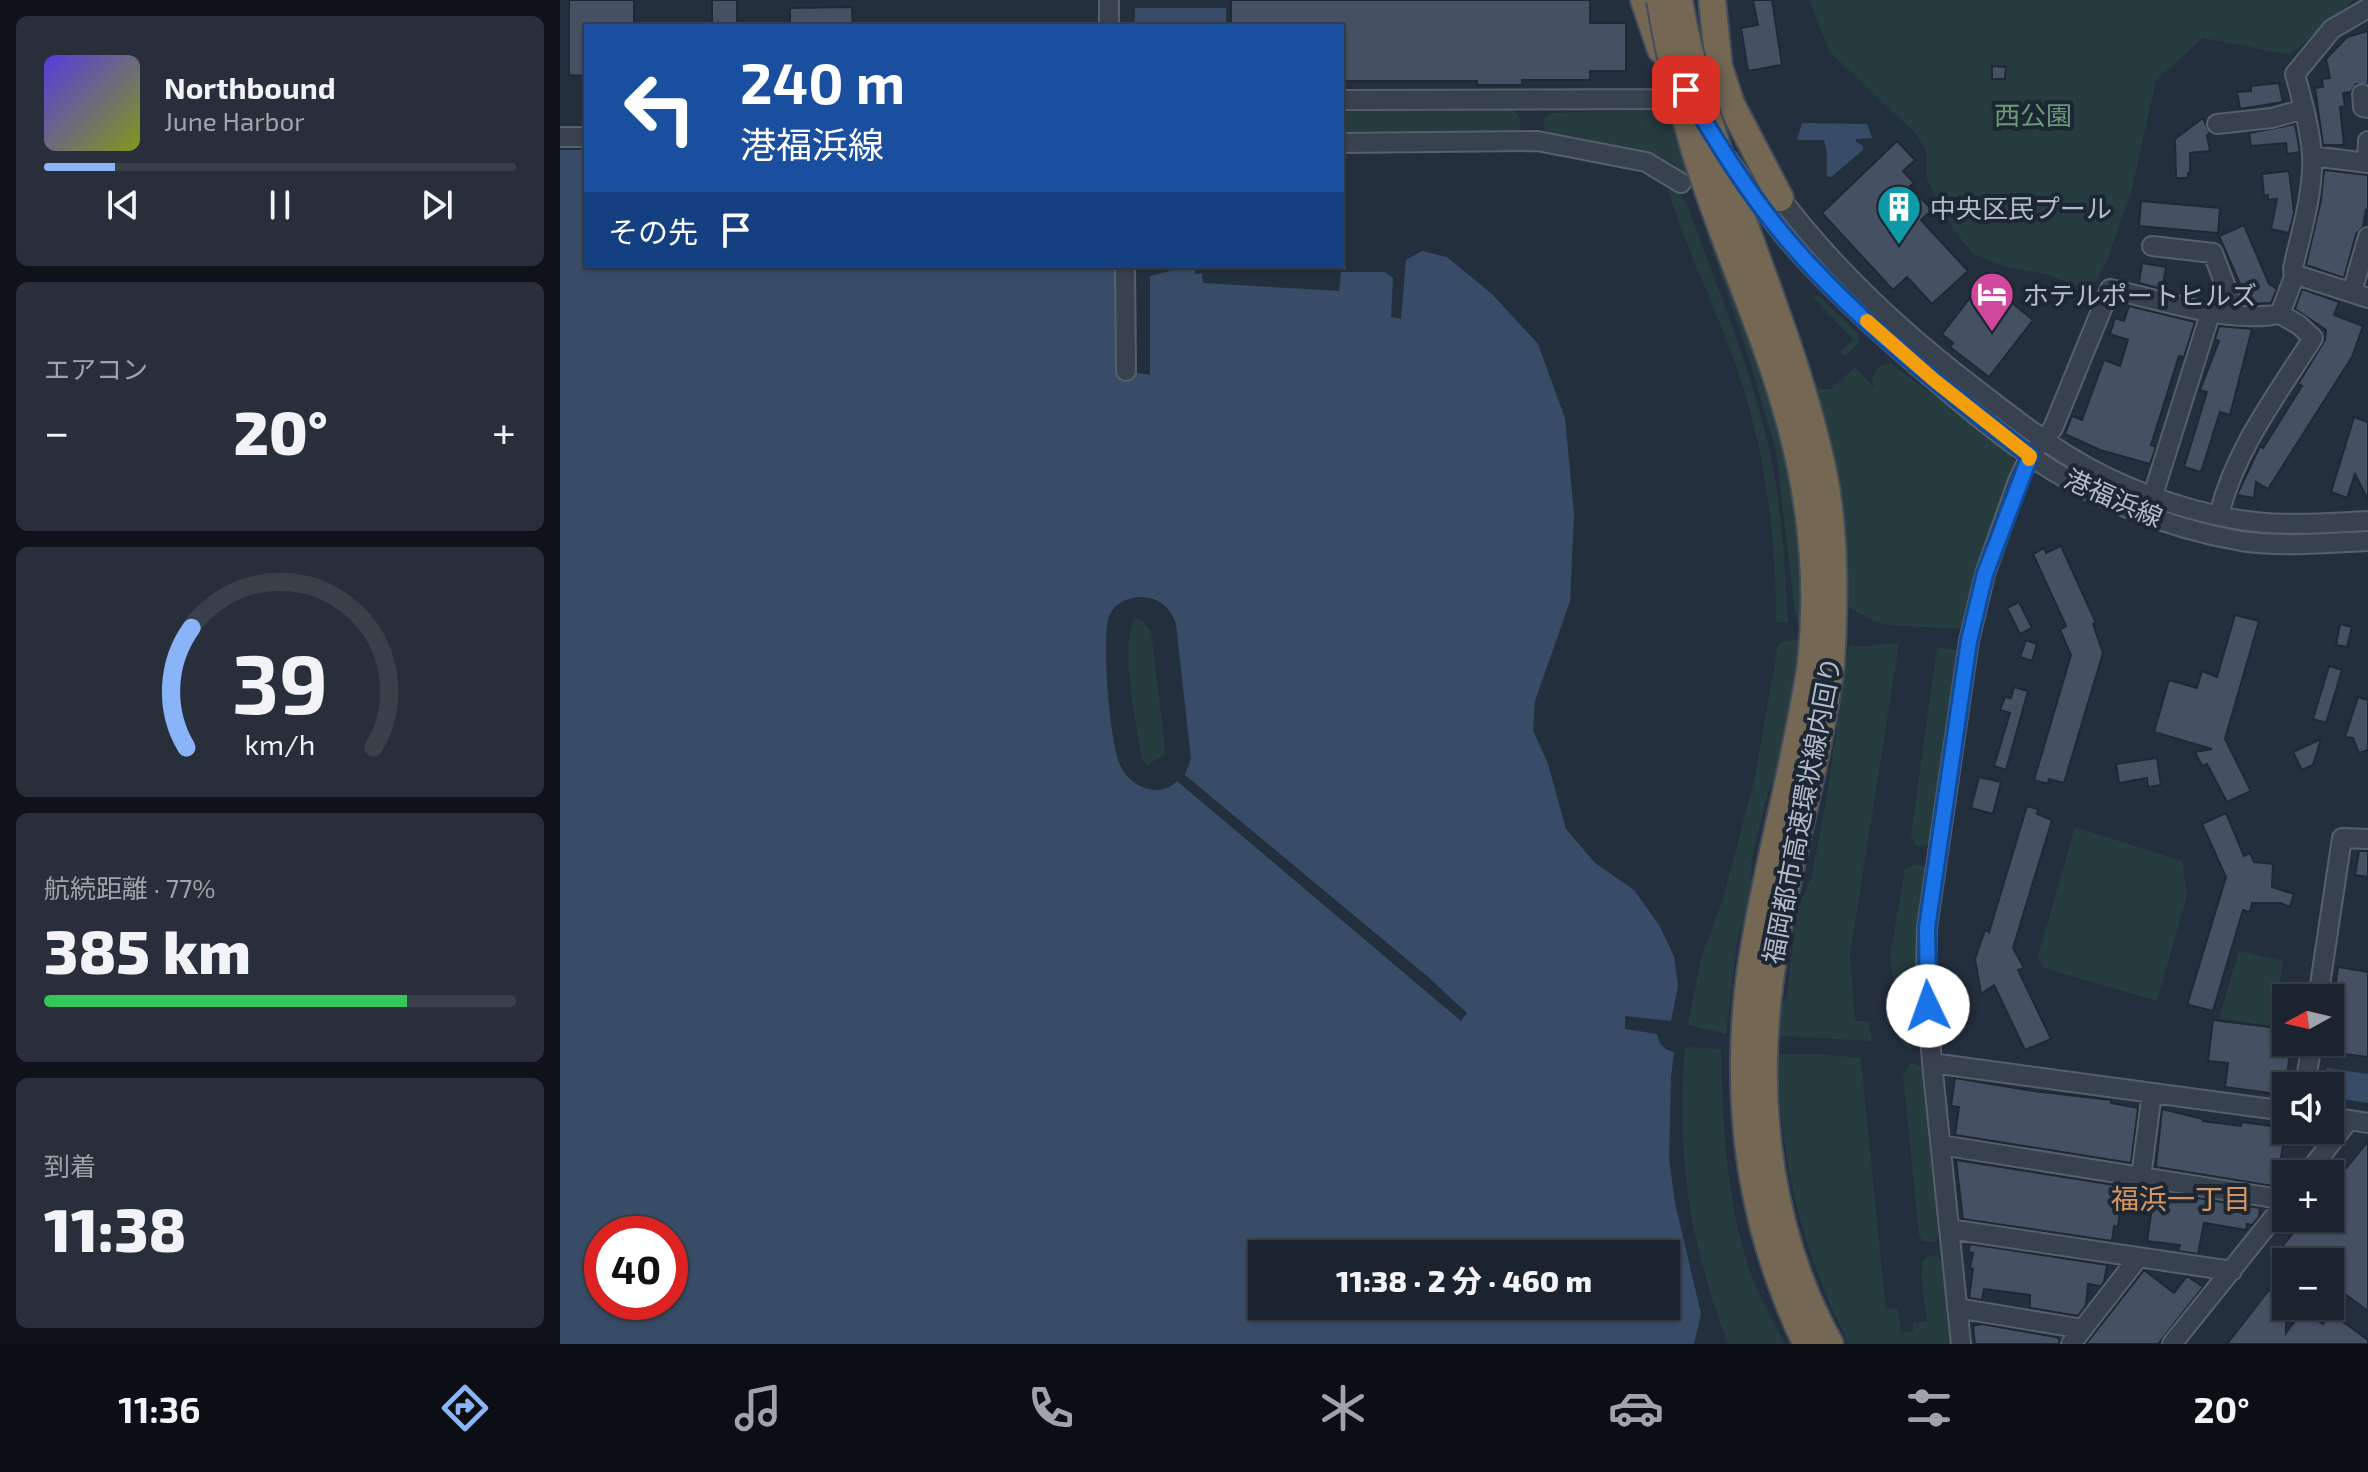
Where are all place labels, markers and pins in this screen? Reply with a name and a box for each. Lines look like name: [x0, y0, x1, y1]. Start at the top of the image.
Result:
pin: [1652, 56, 1720, 124]
building icon: 中央区民プール: [1875, 183, 1923, 246]
place label: 中央区民プール: [1930, 192, 2112, 223]
hotel icon: ホテルポートヒルズ: [1968, 270, 2016, 333]
place label: ホテルポートヒルズ: [2023, 279, 2257, 310]

